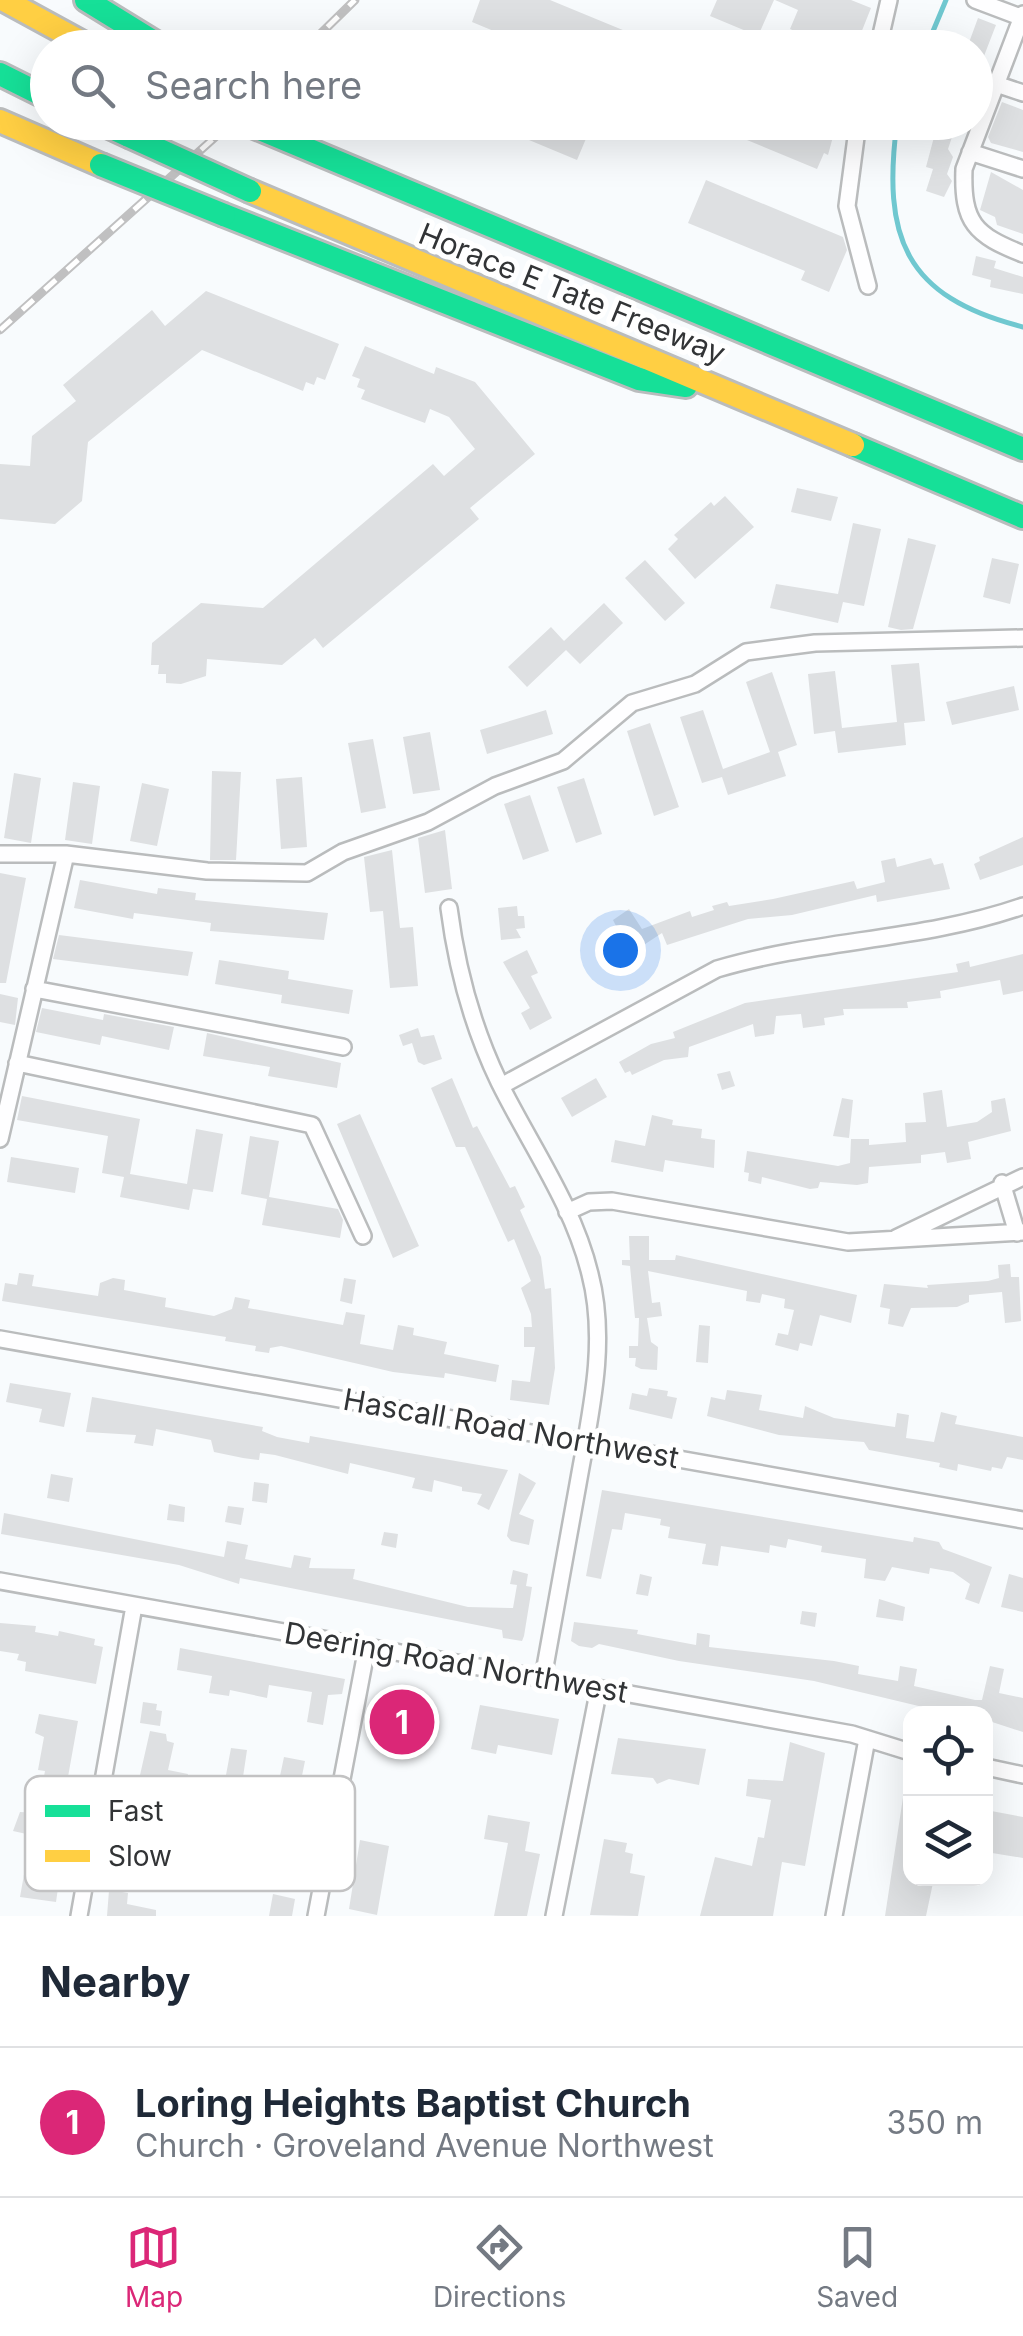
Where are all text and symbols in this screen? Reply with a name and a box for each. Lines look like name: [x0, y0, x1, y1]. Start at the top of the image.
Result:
search box: [30, 30, 993, 140]
icon: search: [65, 58, 120, 113]
text: Search here: [145, 62, 362, 108]
street label: Horace E Tate Freeway: [414, 215, 731, 371]
your location: [595, 925, 646, 976]
street label: Hascall Road Northwest: [341, 1381, 682, 1475]
street label: Deering Road Northwest: [282, 1614, 631, 1710]
pin: 1: [370, 1684, 434, 1760]
map controls: [903, 1706, 993, 1886]
button: locate: [903, 1706, 993, 1796]
legend: [25, 1776, 355, 1891]
text: Fast: [108, 1794, 164, 1828]
button: layers: [903, 1796, 993, 1886]
text: Slow: [108, 1839, 172, 1873]
text: Nearby: [40, 1956, 191, 2007]
text: Loring Heights Baptist Church: [135, 2080, 691, 2126]
text: 1: [66, 2103, 79, 2142]
text: 350 m: [887, 2103, 983, 2142]
text: Church · Groveland Avenue Northwest: [135, 2126, 714, 2165]
tab: Map: [125, 2220, 183, 2314]
tab: Directions: [433, 2220, 566, 2314]
tab: Saved: [816, 2220, 898, 2314]

